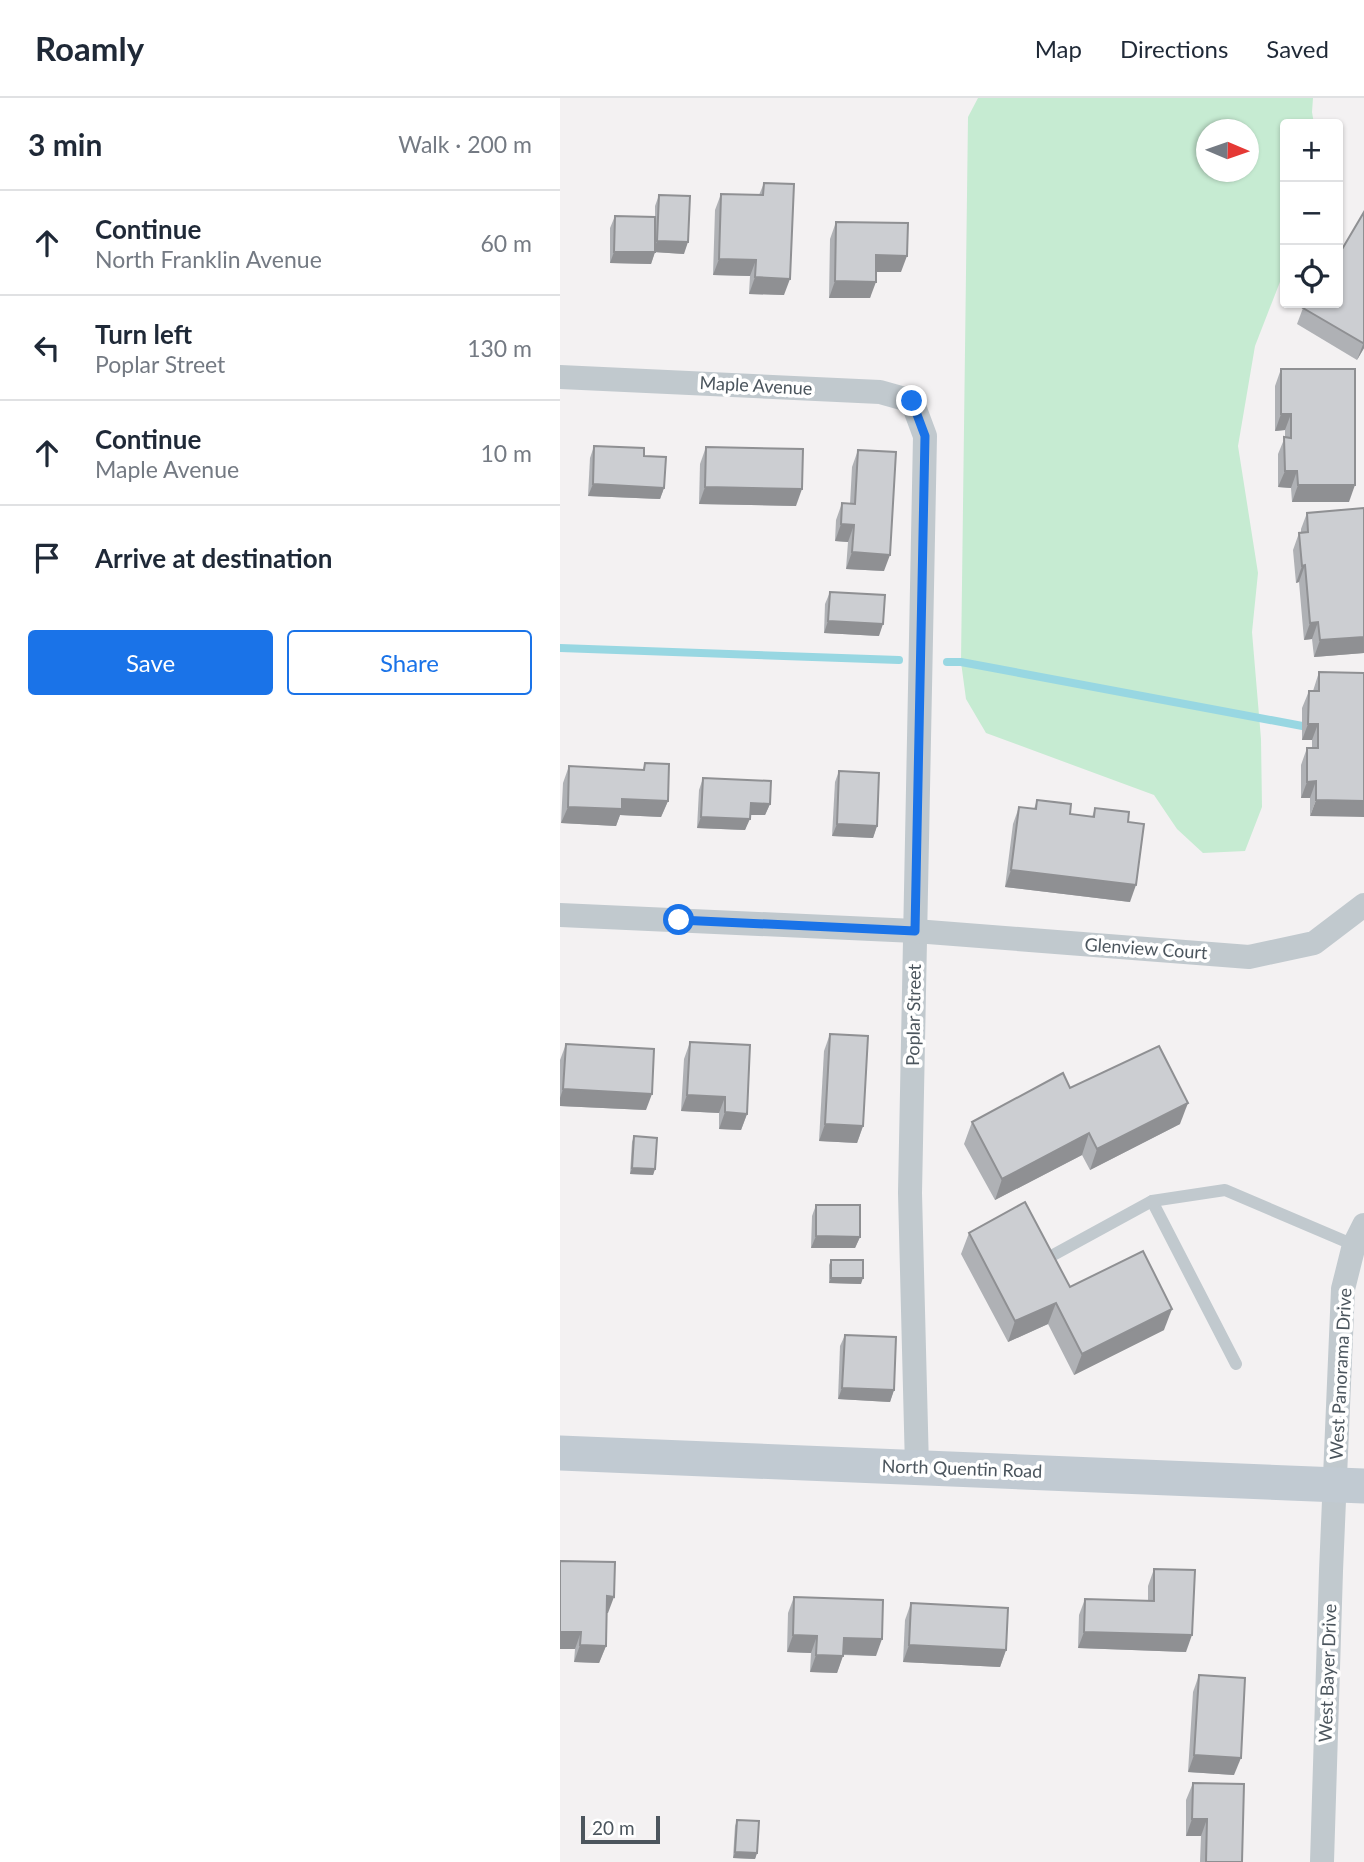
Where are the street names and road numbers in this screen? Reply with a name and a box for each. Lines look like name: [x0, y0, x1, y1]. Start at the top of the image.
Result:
street label: Maple Avenue: [699, 371, 813, 399]
street label: Glenview Court: [1084, 933, 1209, 963]
street label: Poplar Street: [901, 963, 925, 1066]
street label: West Panorama Drive: [1325, 1287, 1355, 1461]
street label: North Quentin Road: [881, 1454, 1043, 1482]
street label: West Bayer Drive: [1314, 1603, 1340, 1743]

